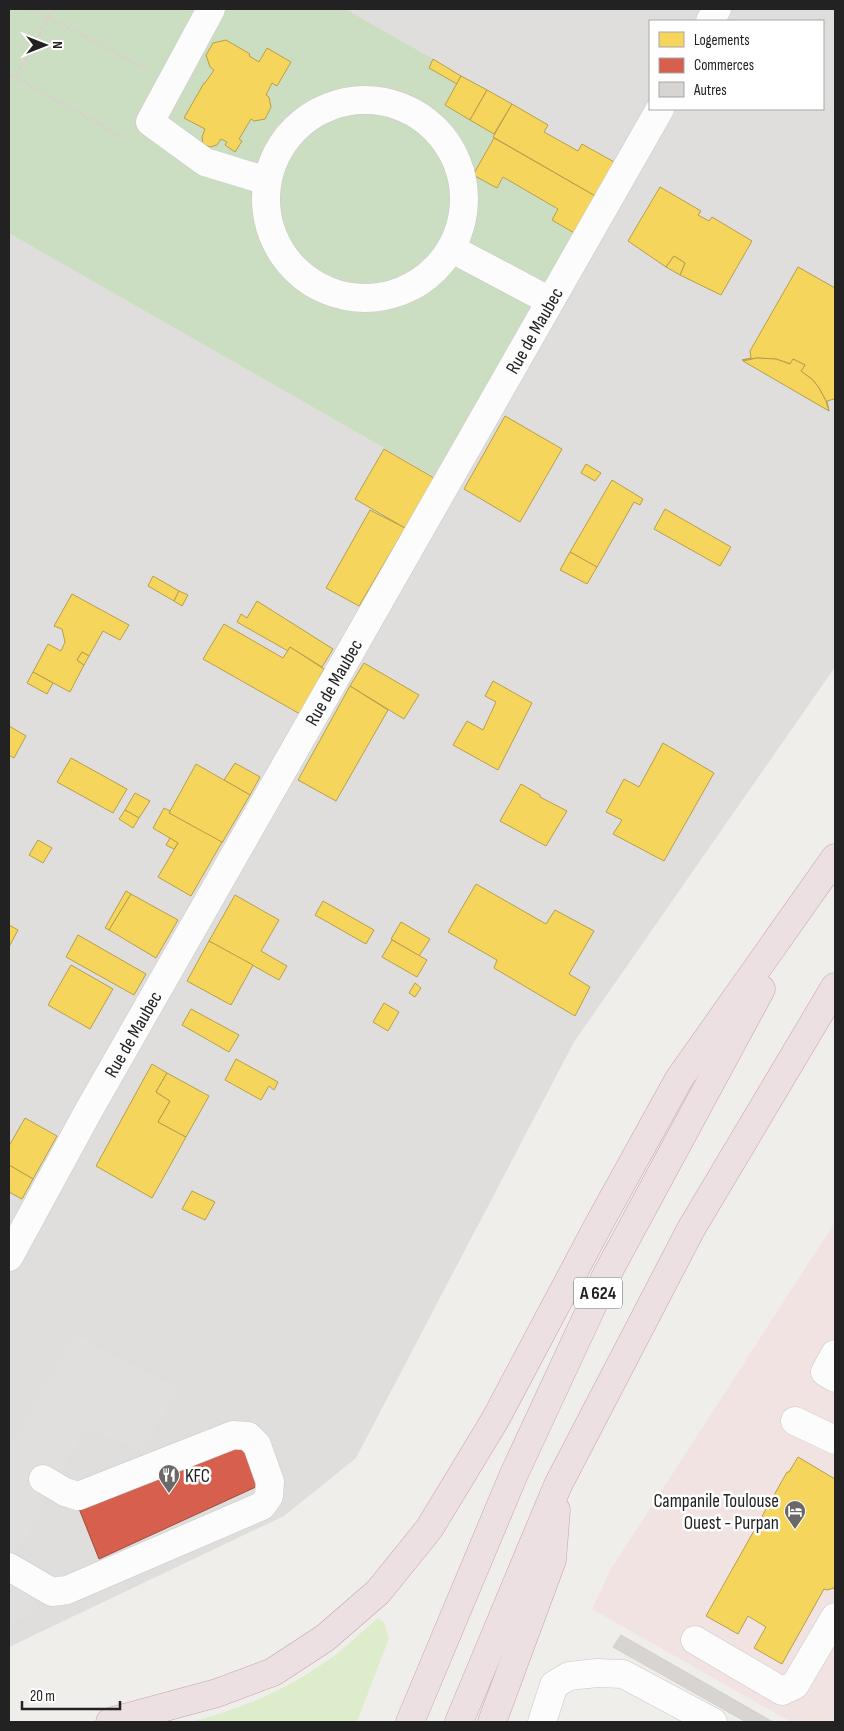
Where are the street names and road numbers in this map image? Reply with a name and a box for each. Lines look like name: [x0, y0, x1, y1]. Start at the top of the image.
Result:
street label: Rue de Maubec: [501, 284, 569, 378]
street label: Rue de Maubec: [301, 636, 368, 730]
street label: Rue de Maubec: [100, 987, 167, 1082]
road number: A 624: [574, 1278, 622, 1309]

